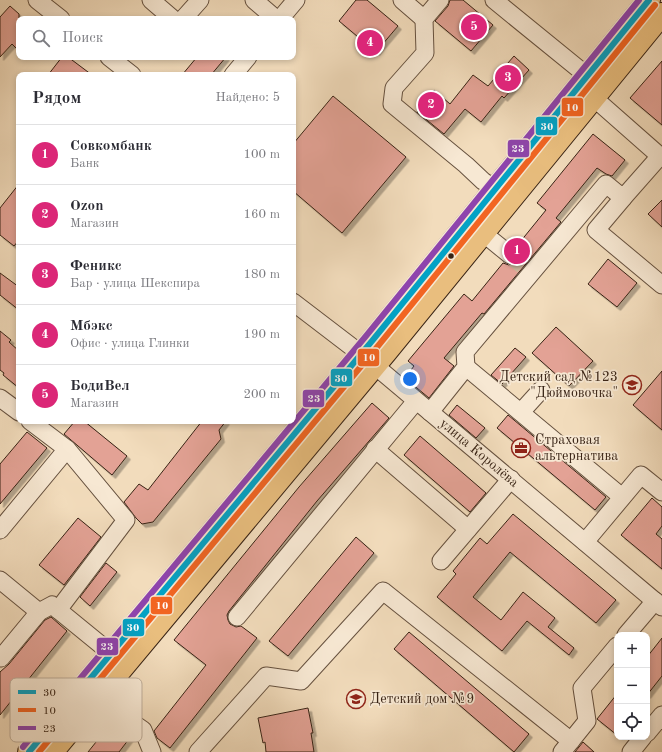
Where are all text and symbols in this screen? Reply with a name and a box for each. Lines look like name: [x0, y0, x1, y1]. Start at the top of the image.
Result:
pin: 5: [461, 12, 487, 42]
search box: [16, 16, 296, 60]
icon: search: [30, 27, 52, 49]
pin: 4: [357, 28, 383, 58]
text: Поиск: [62, 31, 103, 46]
pin: 3: [495, 63, 521, 93]
text: Рядом: [32, 90, 81, 107]
pin: 2: [418, 90, 444, 120]
text: Найдено: 5: [216, 91, 280, 104]
line badge: 10: [561, 97, 584, 117]
text: 10: [566, 103, 578, 114]
line badge: 30: [535, 116, 558, 136]
text: 30: [541, 122, 553, 133]
text: Совкомбанк: [70, 139, 152, 154]
line badge: 23: [507, 139, 530, 158]
text: 23: [512, 144, 524, 155]
text: 1: [41, 148, 49, 161]
text: 100 m: [243, 148, 280, 161]
text: Банк: [70, 157, 99, 170]
text: Ozon: [70, 199, 103, 214]
text: 2: [41, 208, 49, 221]
text: 160 m: [243, 208, 280, 221]
text: Магазин: [70, 217, 119, 230]
pin: 1: [504, 236, 530, 266]
unlabelled marker: [446, 251, 456, 261]
text: Феникс: [70, 259, 122, 274]
text: 3: [41, 268, 49, 281]
text: 180 m: [243, 268, 280, 281]
text: Бар · улица Шекспира: [70, 277, 200, 290]
text: Мбэкс: [70, 319, 113, 334]
text: 4: [41, 328, 49, 341]
text: 190 m: [243, 328, 280, 341]
text: Офис · улица Глинки: [70, 337, 190, 350]
line badge: 10: [357, 348, 380, 367]
text: 10: [363, 353, 375, 364]
line badge: 30: [330, 368, 353, 387]
your location: [400, 369, 420, 389]
place label: Детский сад №123 "Дюймовочка": [499, 370, 618, 400]
text: 30: [335, 374, 347, 385]
school or university icon: Детский сад №123 "Дюймовочка": [621, 374, 643, 396]
text: БодиВел: [70, 379, 129, 394]
text: 5: [41, 388, 49, 401]
text: 200 m: [243, 388, 280, 401]
line badge: 23: [302, 389, 325, 408]
text: 23: [308, 394, 320, 405]
text: Магазин: [70, 397, 119, 410]
street label: улица Королёва: [437, 416, 521, 490]
place label: Страховая альтернатива: [535, 433, 618, 463]
office icon: Страховая альтернатива: [510, 437, 532, 459]
line badge: 10: [150, 596, 173, 615]
text: 10: [156, 601, 168, 612]
line badge: 30: [122, 618, 145, 637]
text: 30: [127, 623, 139, 634]
map controls: [614, 632, 650, 740]
button: +: [614, 632, 650, 668]
line badge: 23: [96, 637, 119, 656]
text: 23: [101, 642, 113, 653]
button: −: [614, 668, 650, 704]
legend: [10, 678, 142, 742]
text: 30: [43, 688, 56, 699]
school or university icon: Детский дом №9: [345, 688, 367, 710]
place label: Детский дом №9: [370, 692, 474, 706]
button: locate: [614, 704, 650, 740]
text: 10: [43, 706, 56, 717]
text: 23: [43, 724, 56, 735]

